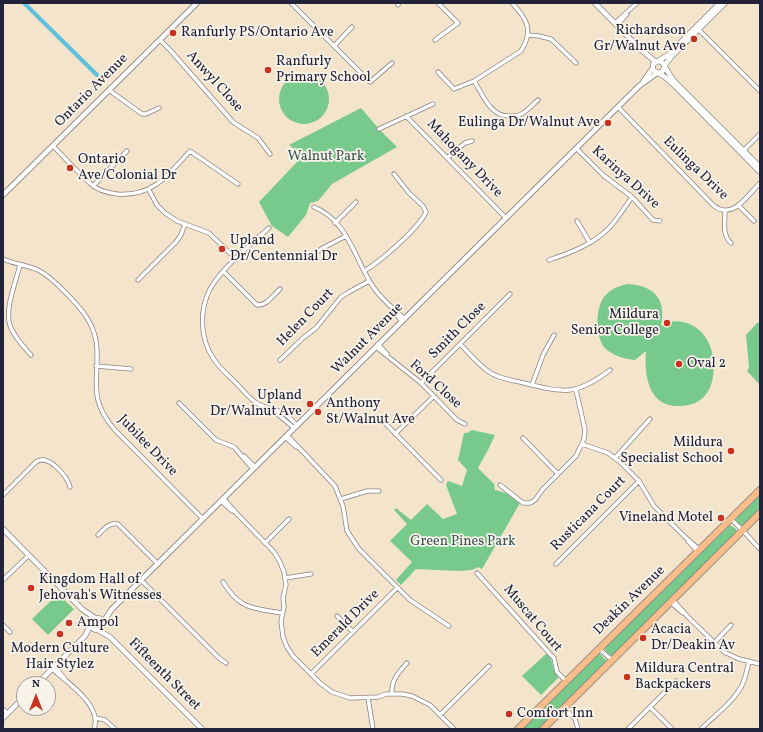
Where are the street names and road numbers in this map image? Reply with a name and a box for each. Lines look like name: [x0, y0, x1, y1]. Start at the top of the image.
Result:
street label: Anwyl Close: [182, 48, 246, 116]
street label: Ontario Avenue: [52, 51, 132, 131]
street label: Mahogany Drive: [422, 116, 506, 202]
street label: Eulinga Drive: [659, 134, 731, 204]
street label: Karinya Drive: [587, 143, 663, 213]
street label: Helen Court: [274, 285, 338, 351]
street label: Smith Close: [426, 299, 490, 363]
street label: Walnut Avenue: [329, 300, 407, 378]
street label: Ford Close: [405, 357, 465, 413]
street label: Jubilee Drive: [114, 412, 180, 480]
street label: Rusticana Court: [548, 473, 630, 555]
street label: Deakin Avenue: [591, 563, 669, 639]
street label: Muscat Court: [499, 582, 565, 656]
street label: Emerald Drive: [308, 586, 384, 662]
street label: Fifteenth Street: [124, 635, 204, 715]

